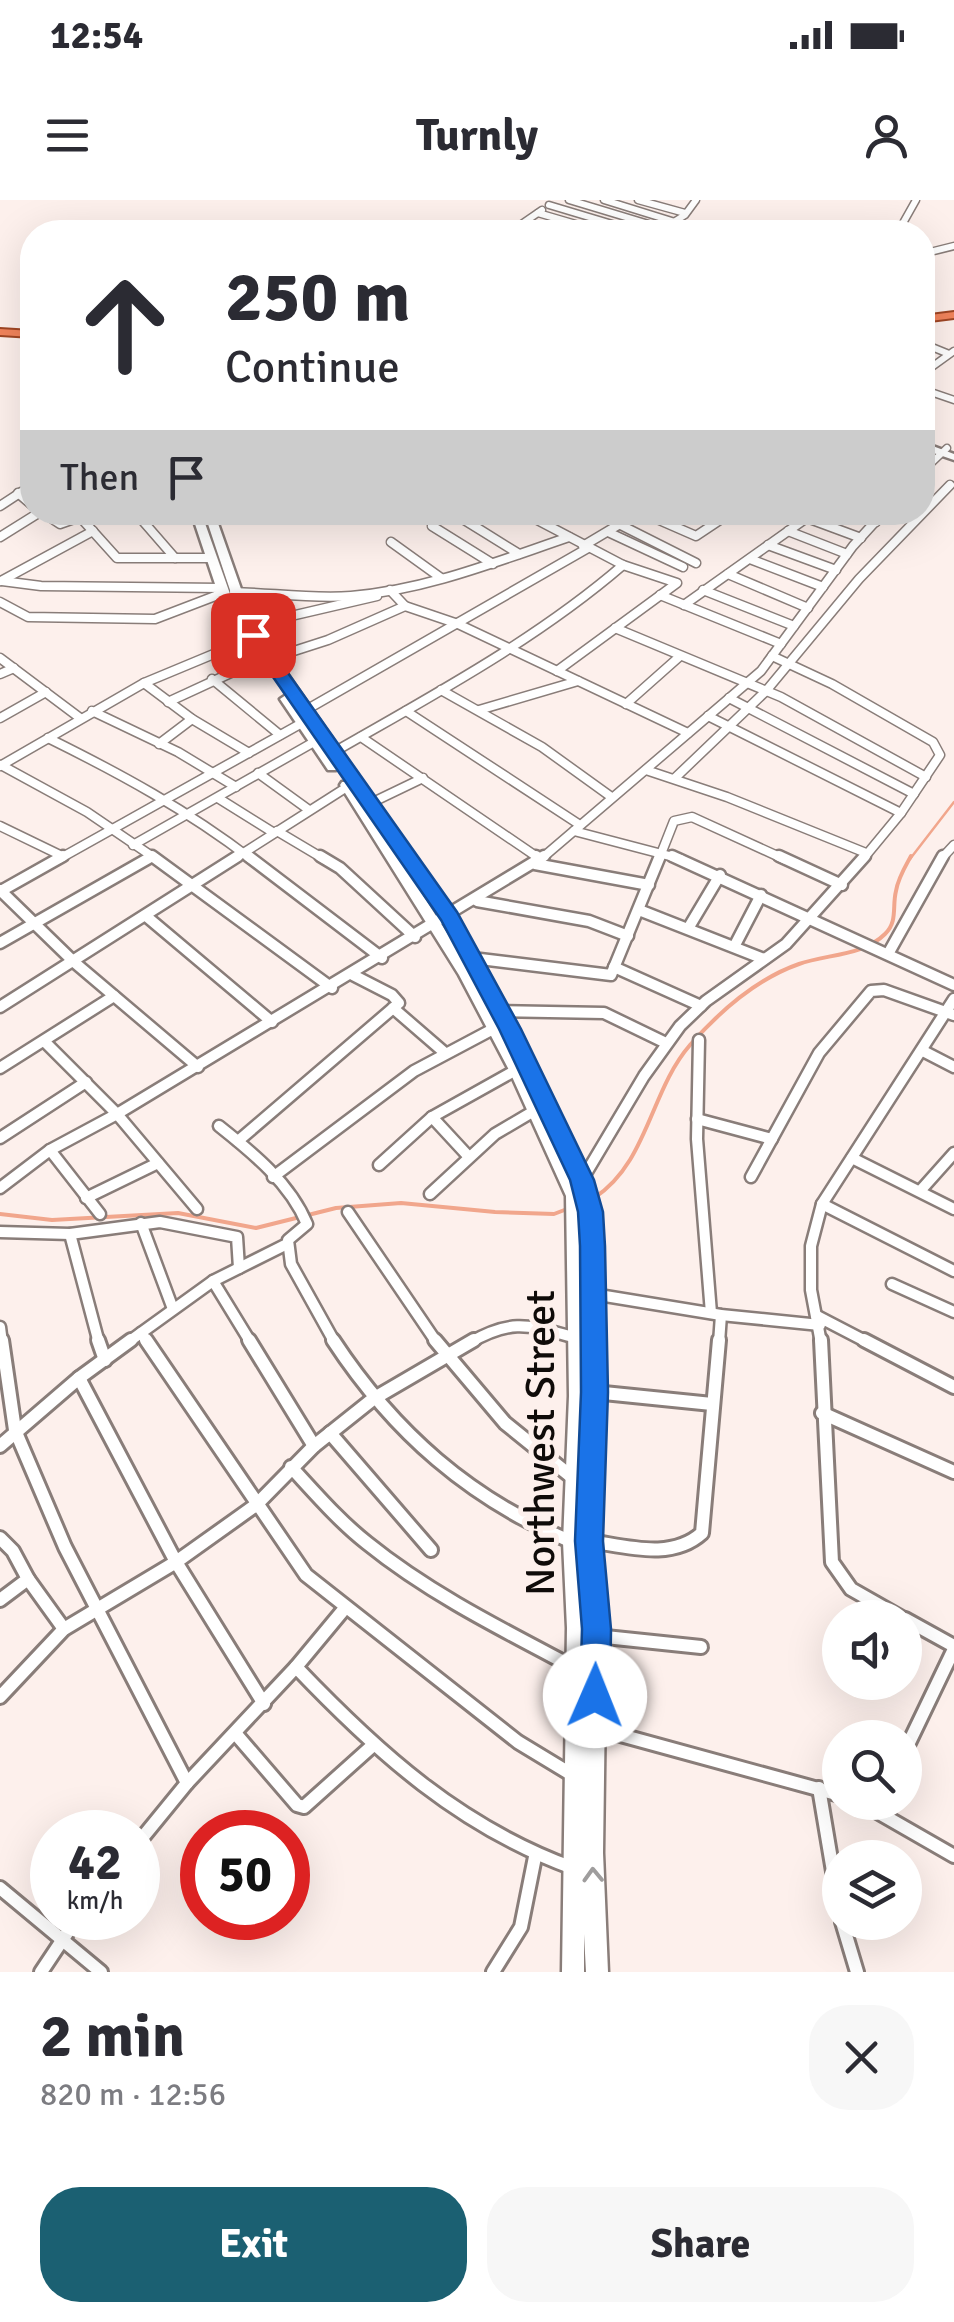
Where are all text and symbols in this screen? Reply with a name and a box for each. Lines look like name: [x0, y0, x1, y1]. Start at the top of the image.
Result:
text: 12:54: [50, 12, 143, 59]
icon: menu: [40, 108, 95, 163]
text: Turnly: [416, 108, 538, 163]
icon: person: [859, 108, 914, 163]
text: 250 m: [225, 254, 410, 340]
icon: ahead: [60, 260, 190, 390]
text: Continue: [225, 340, 400, 395]
icon: arrive: [159, 450, 214, 505]
text: Then: [60, 454, 139, 501]
pin: [211, 593, 296, 678]
icon: arrive: [226, 608, 281, 663]
street label: Northwest Street: [515, 1290, 566, 1596]
map controls: [822, 1600, 922, 1940]
button: sound: [822, 1600, 922, 1700]
position arrow: [543, 1644, 647, 1748]
button: search: [822, 1720, 922, 1820]
speed limit sign: 50: [180, 1810, 310, 1940]
text: 42: [68, 1832, 122, 1894]
button: layers: [822, 1840, 922, 1940]
one-way arrow: [582, 1866, 603, 1882]
text: km/h: [67, 1885, 123, 1916]
text: 2 min: [40, 2000, 185, 2074]
button: close: [809, 2005, 914, 2110]
text: 820 m · 12:56: [40, 2075, 226, 2114]
button: Exit: [40, 2187, 467, 2302]
button: Share: [487, 2187, 914, 2302]

